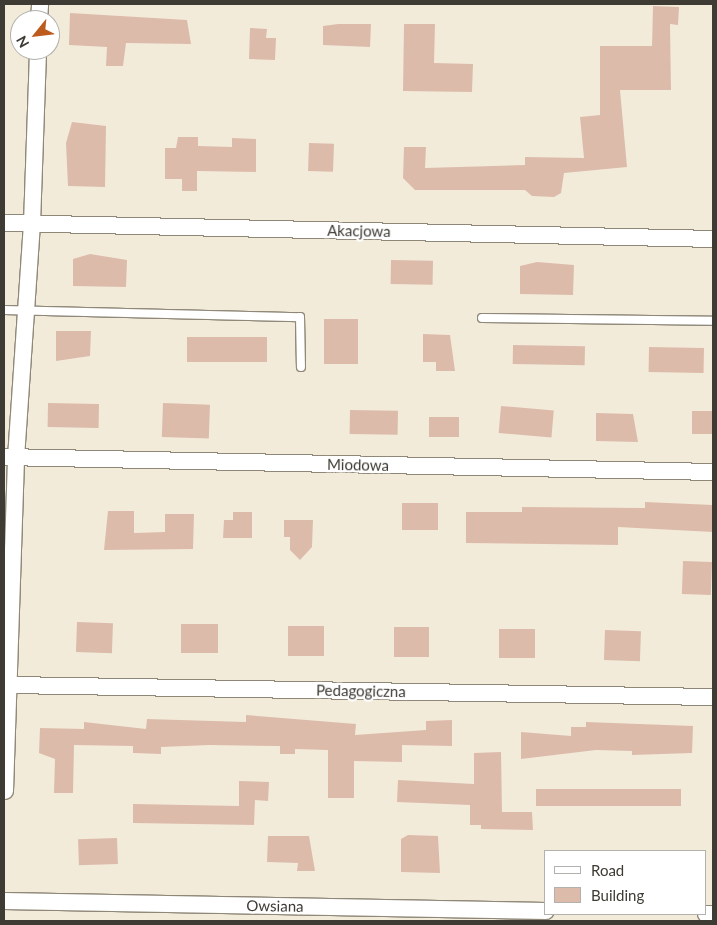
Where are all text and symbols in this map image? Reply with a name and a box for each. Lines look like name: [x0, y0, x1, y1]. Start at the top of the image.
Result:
north arrow: [10, 10, 60, 60]
text: N: [12, 33, 32, 51]
street label: Akacjowa: [327, 221, 391, 241]
street label: Miodowa: [327, 455, 389, 475]
street label: Pedagogiczna: [316, 681, 406, 701]
legend: [544, 850, 707, 915]
text: Road: [591, 861, 624, 879]
text: Building: [591, 886, 644, 904]
street label: Owsiana: [246, 897, 304, 915]

